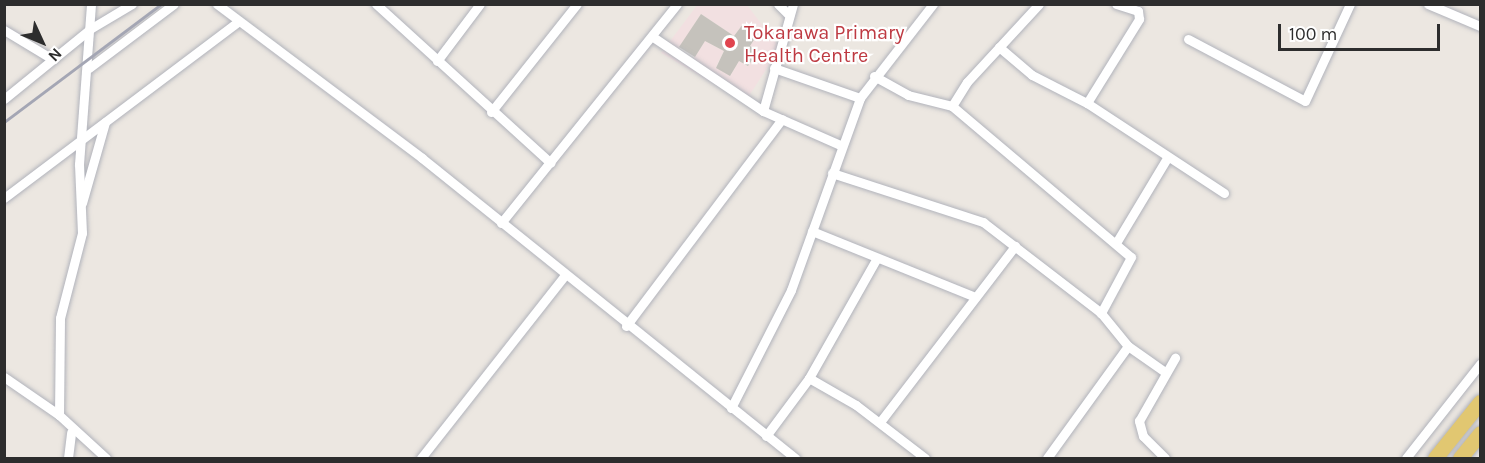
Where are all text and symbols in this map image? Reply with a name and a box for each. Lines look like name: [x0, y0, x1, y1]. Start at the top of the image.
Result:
north arrow: [12, 12, 72, 72]
scale bar: [1281, 12, 1443, 50]
place label: Tokarawa Primary Health Centre: [744, 20, 905, 67]
text: 100 m: [1289, 23, 1337, 45]
marker: Tokarawa Primary Health Centre: [721, 34, 739, 52]
text: N: [44, 44, 66, 66]

